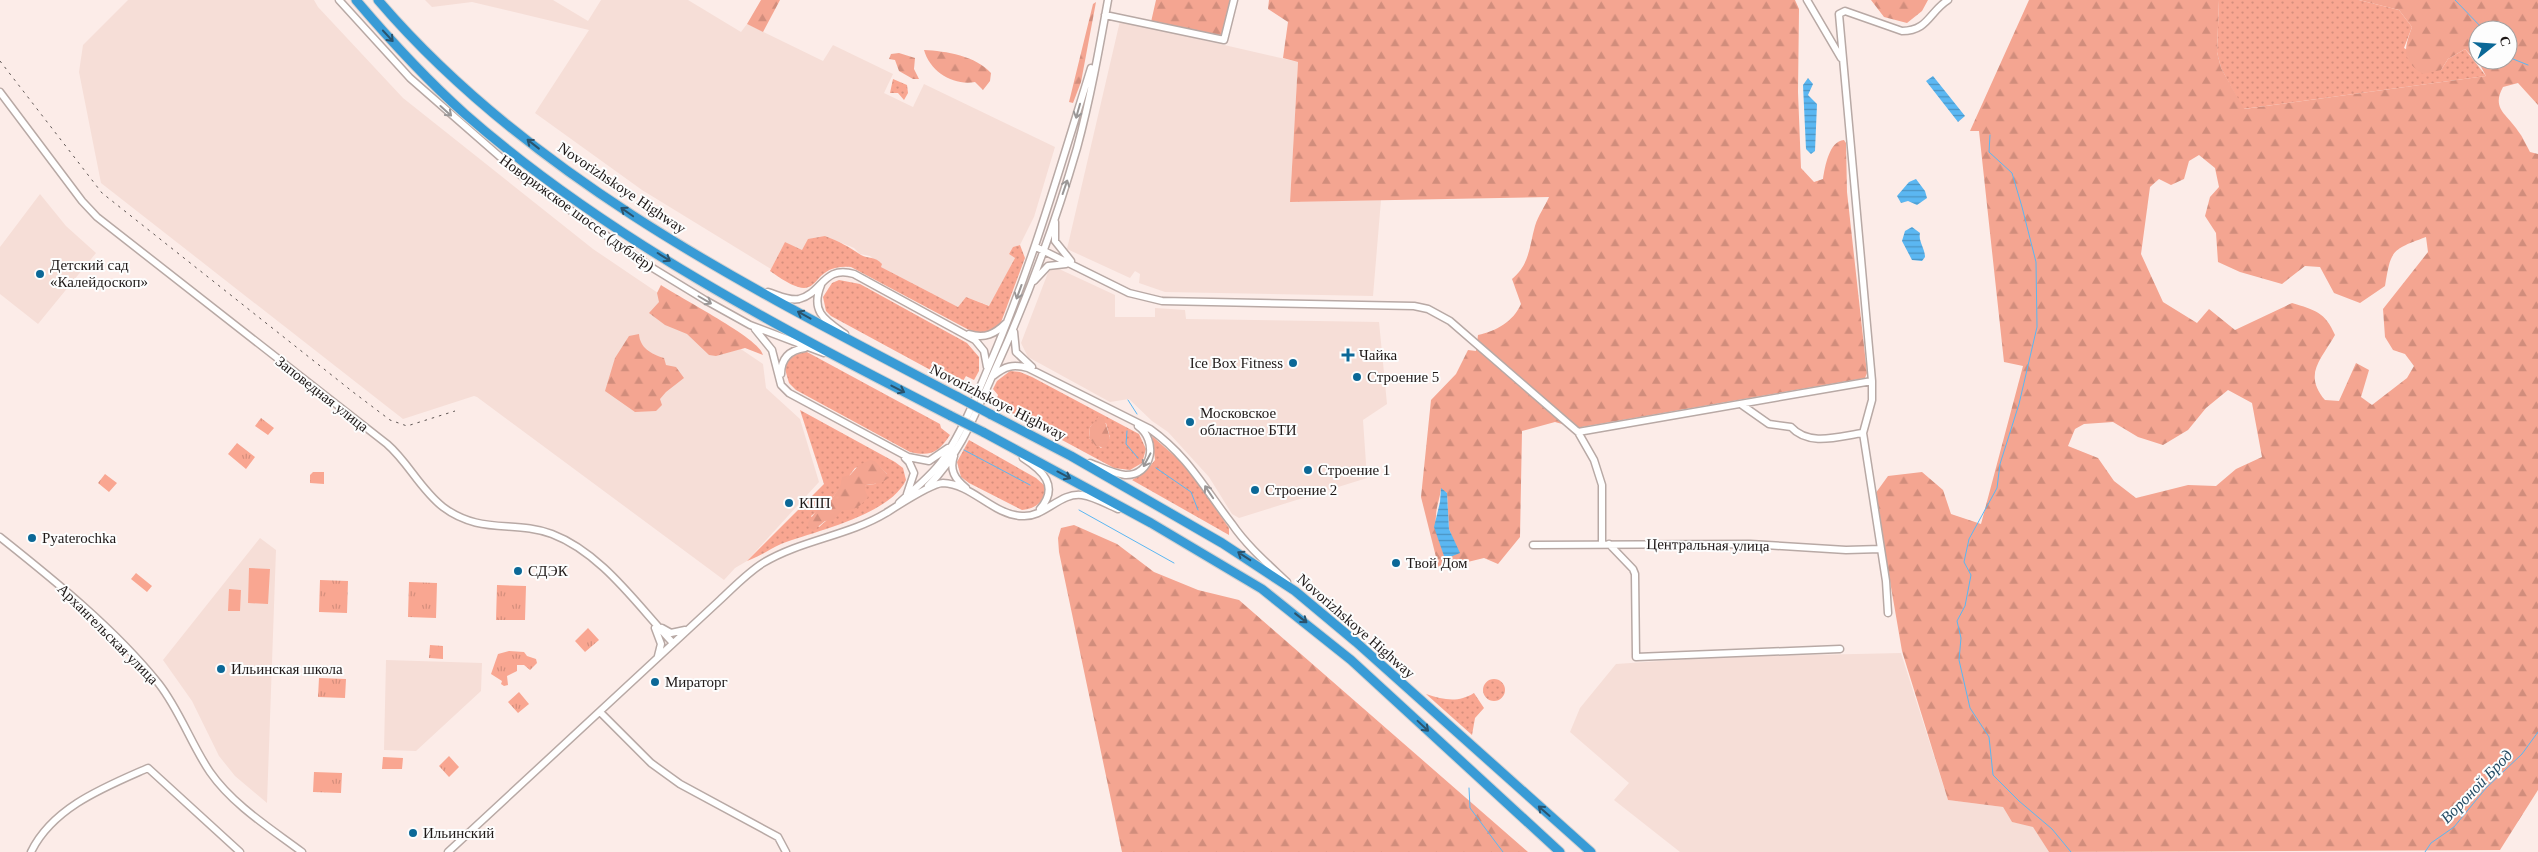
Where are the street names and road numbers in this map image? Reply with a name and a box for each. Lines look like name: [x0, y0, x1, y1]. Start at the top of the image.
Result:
street label: Novorizhskoye Highway: [555, 139, 689, 237]
street label: Новорижское шоссе (дублёр): [496, 152, 657, 275]
street label: Заповедная улица: [273, 353, 372, 435]
street label: Novorizhskoye Highway: [927, 361, 1069, 443]
street label: Центральная улица: [1646, 536, 1770, 554]
street label: Novorizhskoye Highway: [1294, 571, 1418, 682]
street label: Архангельская улица: [54, 580, 162, 688]

